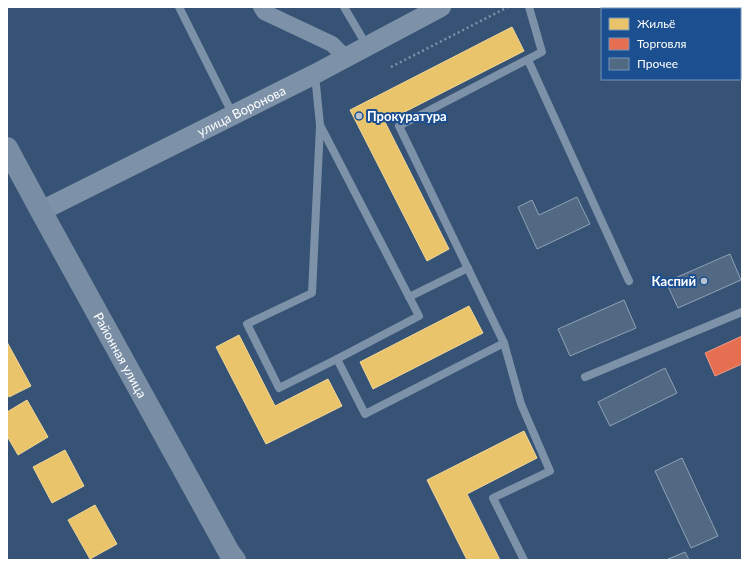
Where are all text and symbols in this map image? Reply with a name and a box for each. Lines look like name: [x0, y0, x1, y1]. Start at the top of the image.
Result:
legend: [601, 8, 741, 80]
text: Жильё: [637, 16, 675, 31]
text: Торговля: [637, 36, 687, 51]
text: Прочее: [637, 56, 678, 71]
street label: улица Воронова: [194, 82, 288, 140]
place label: Прокуратура: [367, 108, 447, 124]
marker: Прокуратура: [354, 111, 364, 121]
place label: Каспий: [652, 273, 696, 289]
marker: Каспий: [699, 276, 709, 286]
street label: Районная улица: [90, 309, 150, 401]

